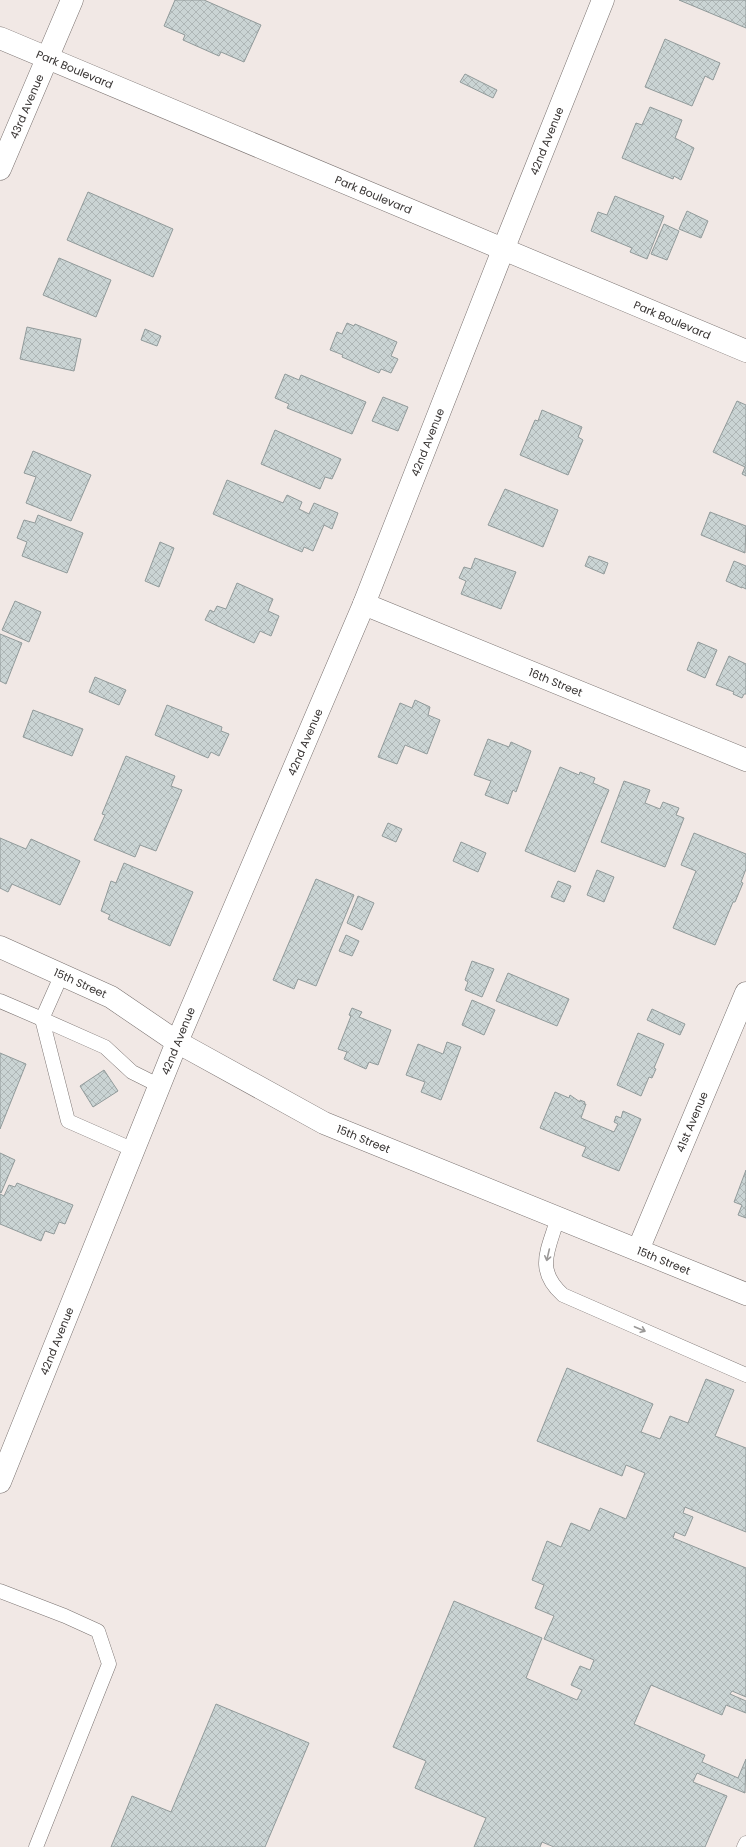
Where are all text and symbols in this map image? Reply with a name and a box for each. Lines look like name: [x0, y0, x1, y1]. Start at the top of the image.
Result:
street label: Park Boulevard: [34, 46, 116, 93]
street label: 43rd Avenue: [6, 71, 48, 141]
street label: 42nd Avenue: [526, 104, 567, 177]
street label: Park Boulevard: [333, 171, 414, 218]
street label: Park Boulevard: [631, 297, 713, 343]
street label: 42nd Avenue: [407, 406, 448, 479]
street label: 16th Street: [526, 664, 585, 700]
street label: 42nd Avenue: [284, 706, 327, 778]
street label: 15th Street: [51, 964, 109, 1002]
street label: 42nd Avenue: [157, 1004, 199, 1077]
street label: 41st Avenue: [672, 1089, 712, 1155]
street label: 15th Street: [334, 1121, 393, 1157]
street label: 15th Street: [634, 1243, 693, 1279]
one-way arrow: [543, 1248, 551, 1261]
street label: 42nd Avenue: [36, 1304, 78, 1377]
one-way arrow: [633, 1326, 645, 1333]

